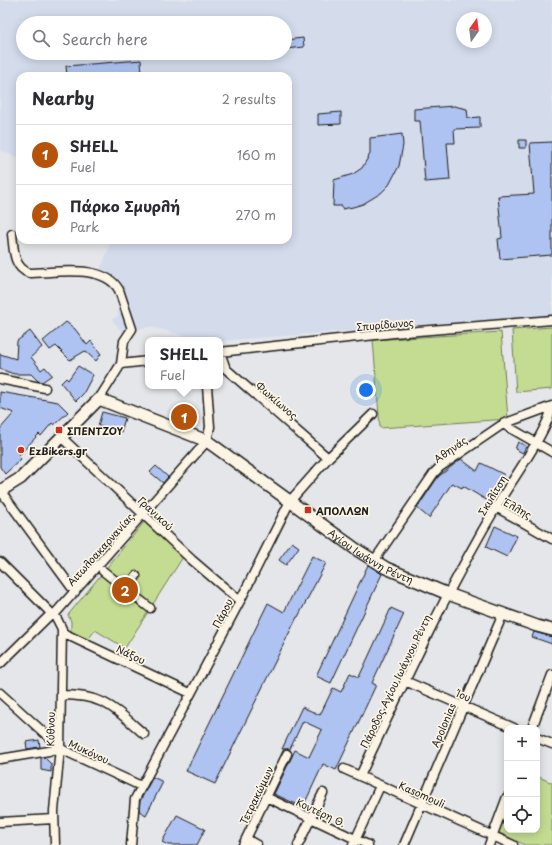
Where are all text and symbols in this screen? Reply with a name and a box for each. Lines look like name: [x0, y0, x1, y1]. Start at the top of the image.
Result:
north arrow: [456, 12, 492, 48]
search box: [16, 16, 292, 60]
icon: search: [30, 27, 52, 49]
text: Search here: [62, 27, 148, 50]
text: Nearby: [32, 85, 94, 111]
text: 2 results: [222, 89, 276, 108]
text: SHELL: [70, 134, 118, 157]
text: 1: [42, 145, 48, 164]
text: 160 m: [237, 145, 276, 164]
text: Fuel: [70, 157, 96, 176]
text: Πάρκο Σµυρλή: [70, 194, 180, 217]
text: 2: [40, 205, 50, 224]
text: 270 m: [235, 205, 276, 224]
text: Park: [70, 217, 99, 236]
street label: Σπυρίδωνος: [356, 314, 414, 334]
popup: [145, 337, 223, 389]
text: SHELL: [160, 342, 208, 365]
text: Fuel: [160, 365, 185, 384]
street label: Φωκίωνος: [253, 378, 301, 422]
your location: [356, 380, 376, 400]
pin: 1: [171, 402, 197, 432]
place label: ΣΠΕΝΤΖΟΥ: [67, 423, 124, 438]
marker: ΣΠΕΝΤΖΟΥ: [54, 425, 64, 435]
street label: Αθηνάς: [430, 432, 470, 466]
place label: EzBikers.gr: [29, 443, 88, 458]
marker: EzBikers.gr: [16, 445, 26, 455]
street label: Σκυλίτση: [474, 472, 510, 518]
street label: Γρανικού: [135, 493, 177, 533]
street label: Έλλης: [500, 493, 535, 522]
place label: ΑΠΟΛΛΩΝ: [315, 503, 369, 518]
marker: ΑΠΟΛΛΩΝ: [303, 505, 313, 515]
street label: Αιτωλοακαρνανίας: [63, 509, 137, 589]
street label: Αγίου Ιωάννη Ρέντη: [325, 524, 416, 586]
pin: 2: [112, 575, 138, 605]
street label: Πάρου: [208, 595, 237, 631]
street label: Πάροδος Αγίου Ιωάννου Ρέντη: [356, 612, 434, 750]
street label: Νάξου: [114, 641, 148, 667]
street label: Ίου: [453, 685, 474, 705]
street label: Apolonias: [427, 700, 459, 750]
street label: Κύθνου: [42, 711, 58, 747]
map controls: [504, 725, 540, 833]
button: +: [504, 725, 540, 761]
street label: Μυκόνου: [66, 735, 112, 767]
button: −: [504, 761, 540, 797]
street label: Τετρακώμων: [235, 763, 277, 827]
street label: Kasomouli: [396, 777, 448, 811]
street label: Κοντέρη Θ.: [294, 794, 348, 830]
button: locate: [504, 797, 540, 833]

